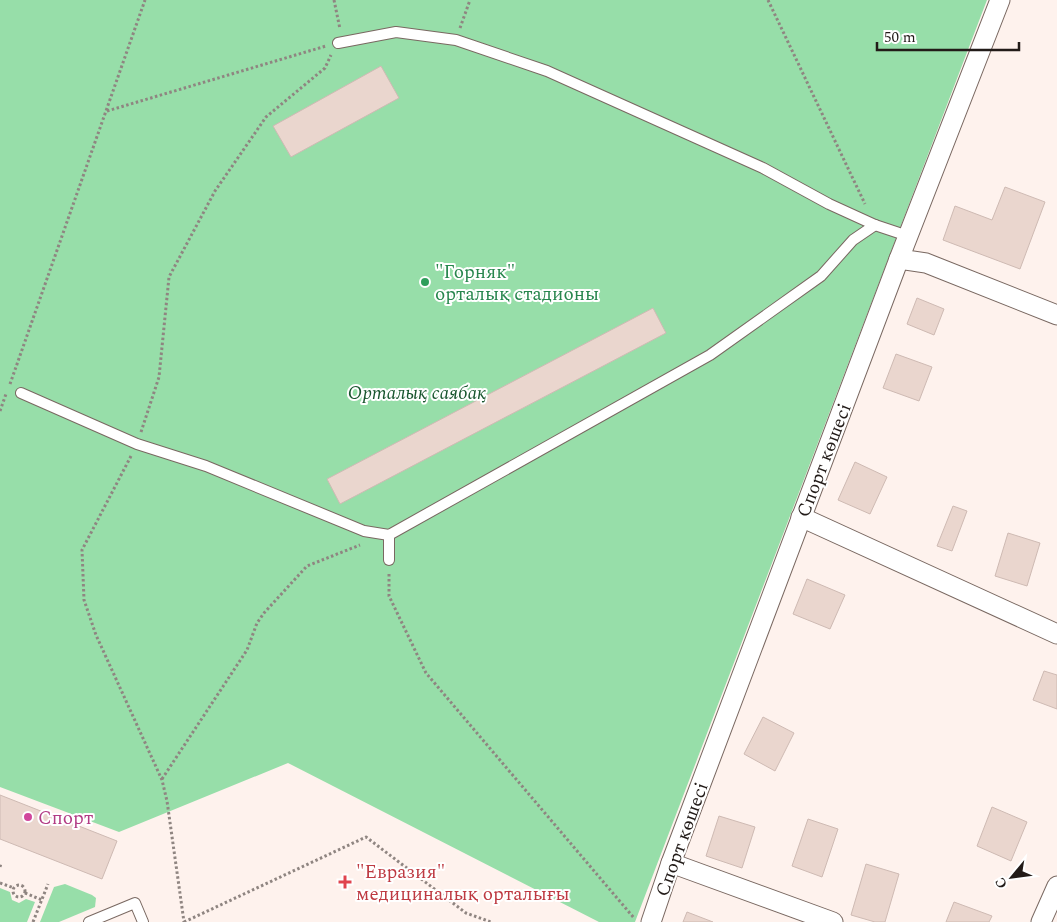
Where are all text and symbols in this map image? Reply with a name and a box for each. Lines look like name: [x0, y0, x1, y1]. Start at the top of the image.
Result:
scale bar: [877, 20, 1020, 52]
text: 50 m: [884, 26, 916, 49]
place label: "Горняк" орталық стадионы: [435, 258, 599, 309]
marker: "Горняк" орталық стадионы: [419, 276, 431, 288]
park label: Орталық саябақ: [348, 379, 486, 408]
street label: Спорт көшесі: [789, 399, 859, 522]
street label: Спорт көшесі: [648, 778, 717, 901]
place label: Спорт: [38, 804, 93, 833]
marker: Спорт: [22, 811, 34, 823]
north arrow: [987, 852, 1037, 902]
place label: "Евразия" медициналық орталығы: [356, 858, 569, 909]
text: С: [989, 874, 1013, 893]
marker: "Евразия" медициналық орталығы: [338, 875, 352, 889]

